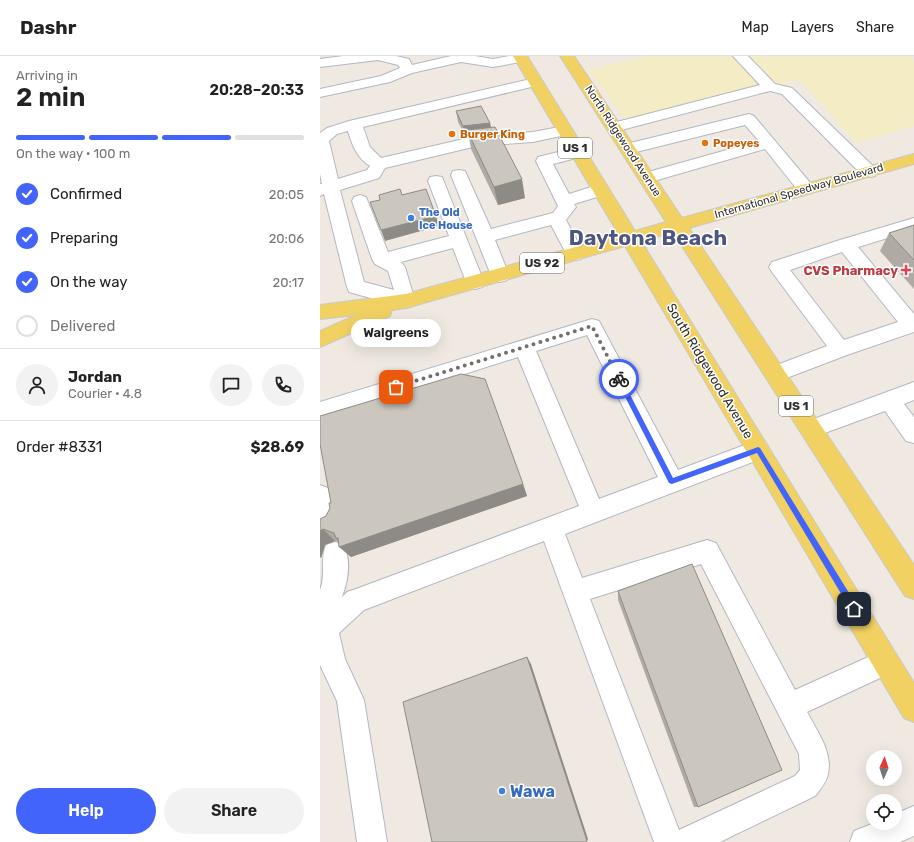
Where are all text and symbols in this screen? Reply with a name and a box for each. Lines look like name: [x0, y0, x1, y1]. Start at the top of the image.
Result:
text: Dashr: [20, 16, 76, 39]
text: Map: [742, 19, 769, 36]
text: Layers: [791, 19, 834, 36]
text: Share: [856, 19, 894, 36]
text: Arriving in: [16, 68, 78, 83]
text: 20:28–20:33: [210, 81, 304, 99]
text: 2 min: [16, 82, 85, 113]
street label: North Ridgewood Avenue: [582, 83, 664, 199]
place label: Burger King: [460, 128, 525, 141]
marker: Burger King: [447, 129, 457, 139]
place label: Popeyes: [713, 137, 759, 150]
road number: US 1: [558, 138, 592, 158]
marker: Popeyes: [700, 138, 710, 148]
text: On the way · 100 m: [16, 146, 130, 161]
street label: International Speedway Boulevard: [713, 161, 885, 221]
icon: check: [16, 183, 38, 205]
text: Confirmed: [50, 185, 122, 203]
text: 20:05: [269, 187, 304, 202]
place label: The Old Ice House: [419, 206, 473, 232]
marker: The Old Ice House: [406, 213, 416, 223]
district label: Daytona Beach: [569, 225, 727, 250]
icon: check: [16, 227, 38, 249]
text: Preparing: [50, 229, 118, 247]
text: 20:06: [269, 231, 304, 246]
road number: US 92: [520, 253, 564, 273]
place label: CVS Pharmacy: [803, 263, 898, 278]
marker: CVS Pharmacy: [901, 265, 911, 275]
icon: check: [16, 271, 38, 293]
text: On the way: [50, 273, 128, 291]
text: 20:17: [273, 275, 304, 290]
street label: South Ridgewood Avenue: [663, 301, 756, 442]
text: Delivered: [50, 317, 115, 335]
callout: Walgreens: [351, 319, 441, 347]
text: Walgreens: [363, 325, 429, 340]
courier: [599, 359, 639, 399]
button: person: [16, 364, 58, 406]
button: chat: [210, 364, 252, 406]
button: phone: [262, 364, 304, 406]
text: Jordan: [68, 368, 122, 386]
icon: bike: [608, 368, 630, 390]
pin: [379, 370, 413, 404]
icon: bag: [385, 376, 407, 398]
text: Courier · 4.8: [68, 386, 142, 401]
road number: US 1: [779, 396, 813, 416]
text: Order #8331: [16, 438, 102, 456]
text: $28.69: [251, 438, 304, 456]
pin: [837, 592, 871, 626]
icon: home: [843, 598, 865, 620]
north arrow: [866, 750, 902, 786]
map controls: [866, 750, 902, 830]
place label: Wawa: [510, 782, 555, 801]
marker: Wawa: [497, 786, 507, 796]
button: Help: [16, 788, 156, 834]
button: Share: [164, 788, 304, 834]
button: locate: [866, 794, 902, 830]

